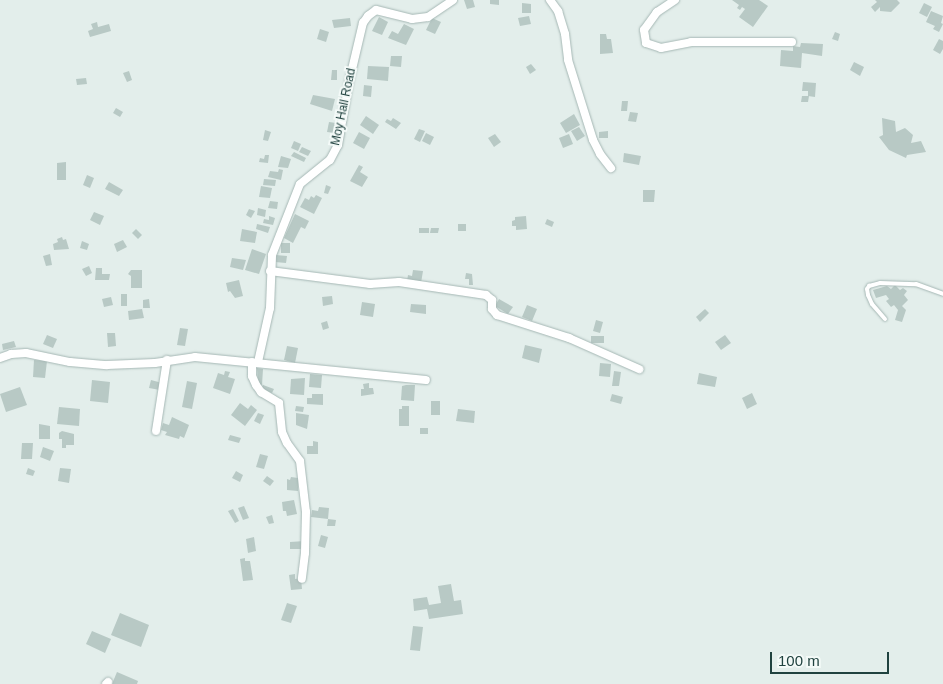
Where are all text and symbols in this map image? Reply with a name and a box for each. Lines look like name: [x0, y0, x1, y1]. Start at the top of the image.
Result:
street label: Moy Hall Road: [329, 67, 359, 147]
scale bar: [773, 642, 892, 674]
text: 100 m: [778, 652, 820, 669]

